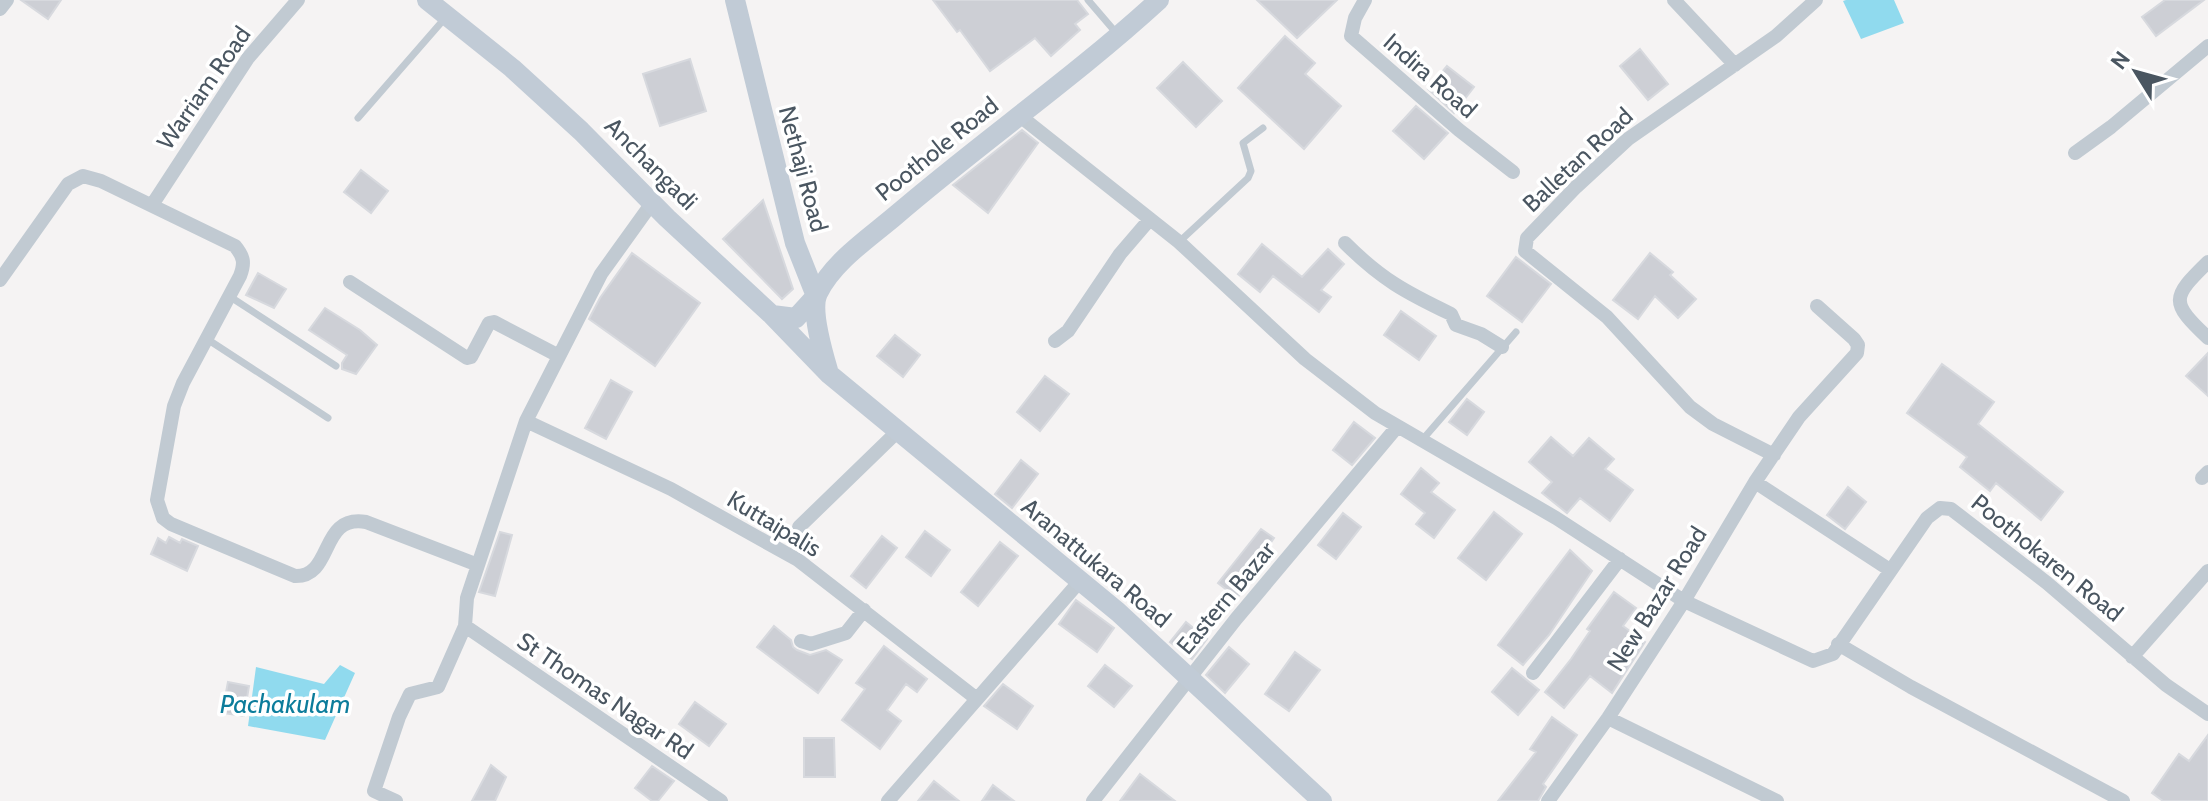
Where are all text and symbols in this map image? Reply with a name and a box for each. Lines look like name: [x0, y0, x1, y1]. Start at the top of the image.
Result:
street label: Warriam Road: [151, 21, 257, 155]
street label: Indira Road: [1378, 27, 1483, 124]
north arrow: [2096, 32, 2176, 112]
text: N: [2105, 46, 2136, 75]
street label: Poothole Road: [870, 90, 1004, 207]
street label: Balletan Road: [1517, 101, 1639, 218]
street label: Nethaji Road: [773, 103, 834, 235]
street label: Anchangadi: [599, 111, 704, 216]
street label: Kuttaipalis: [722, 484, 826, 563]
street label: Poothokaren Road: [1966, 488, 2129, 628]
street label: Aranattukara Road: [1016, 492, 1177, 633]
street label: New Bazar Road: [1600, 521, 1713, 677]
street label: Eastern Bazar: [1170, 535, 1281, 660]
street label: St Thomas Nagar Rd: [512, 626, 699, 765]
water label: Pachakulam: [220, 688, 350, 720]

